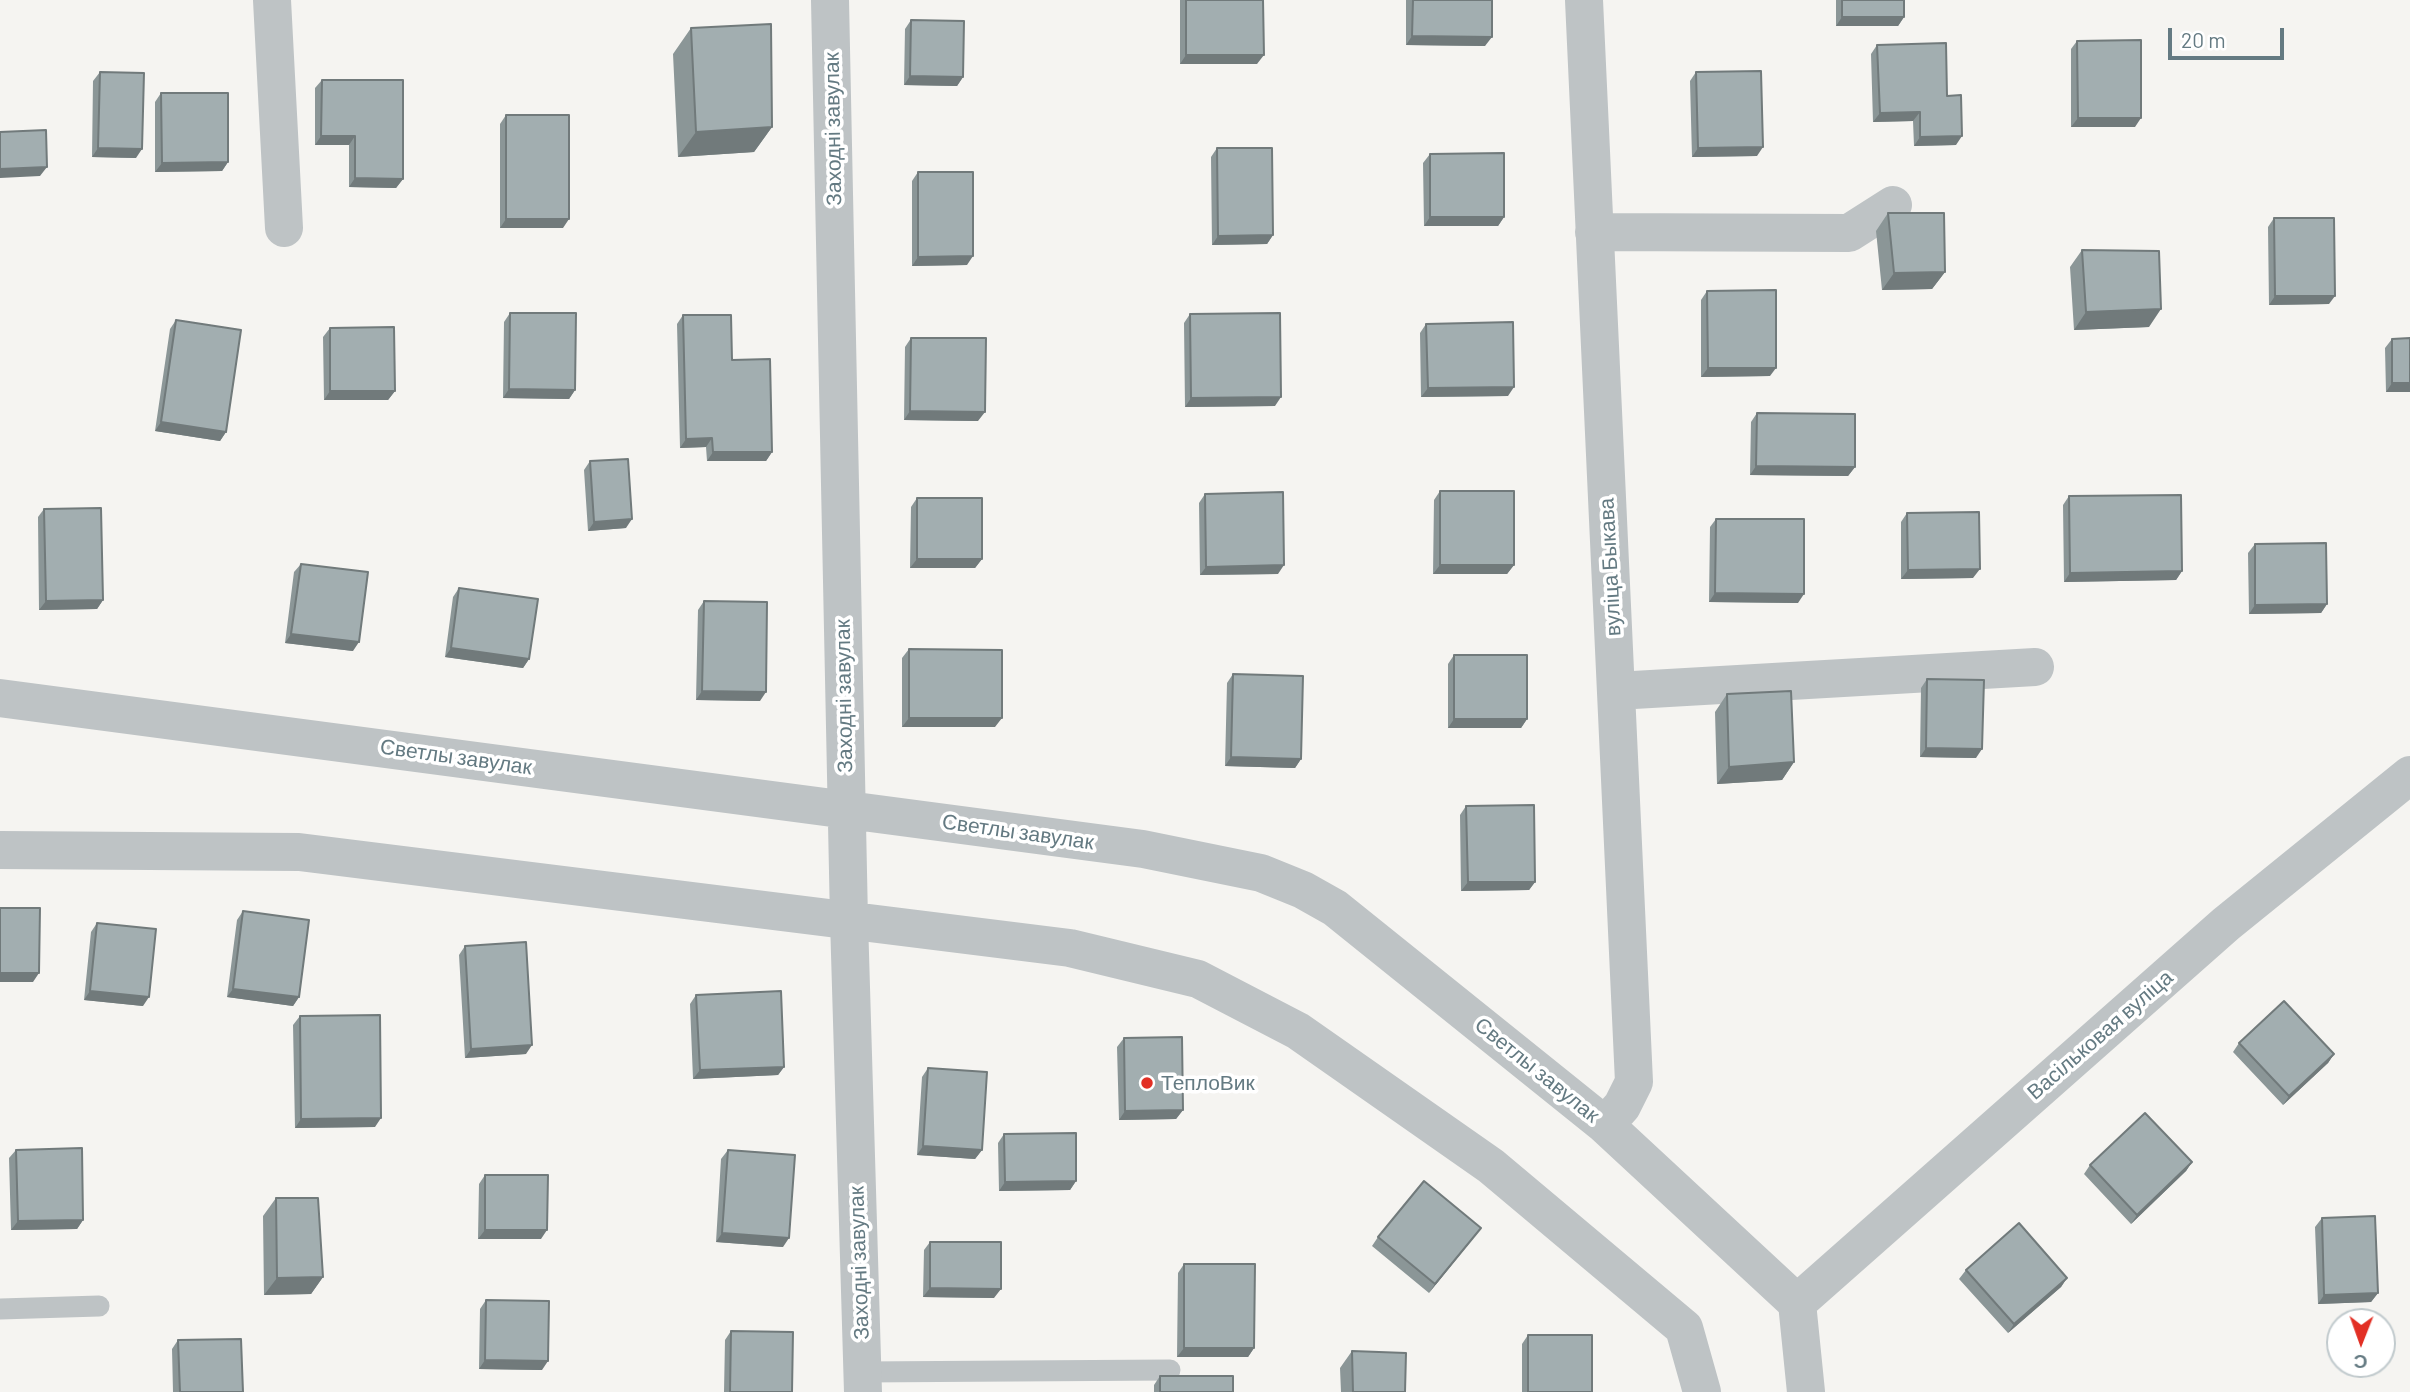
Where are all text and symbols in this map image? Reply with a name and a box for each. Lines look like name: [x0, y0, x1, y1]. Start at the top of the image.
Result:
scale bar: [2172, 14, 2288, 58]
text: 20 m: [2181, 27, 2226, 52]
street label: Заходні завулак: [819, 52, 847, 206]
street label: вуліца Быкава: [1594, 497, 1626, 637]
street label: Заходні завулак: [830, 619, 858, 773]
street label: Светлы завулак: [379, 734, 533, 780]
street label: Светлы завулак: [941, 809, 1095, 855]
street label: Васільковая вуліца: [2022, 965, 2178, 1105]
street label: Светлы завулак: [1470, 1012, 1604, 1128]
place label: ТеплоВик: [1161, 1070, 1255, 1096]
marker: ТеплоВик: [1139, 1075, 1155, 1091]
street label: Заходні завулак: [844, 1186, 874, 1340]
north arrow: [2326, 1308, 2396, 1378]
text: С: [2354, 1351, 2368, 1374]

